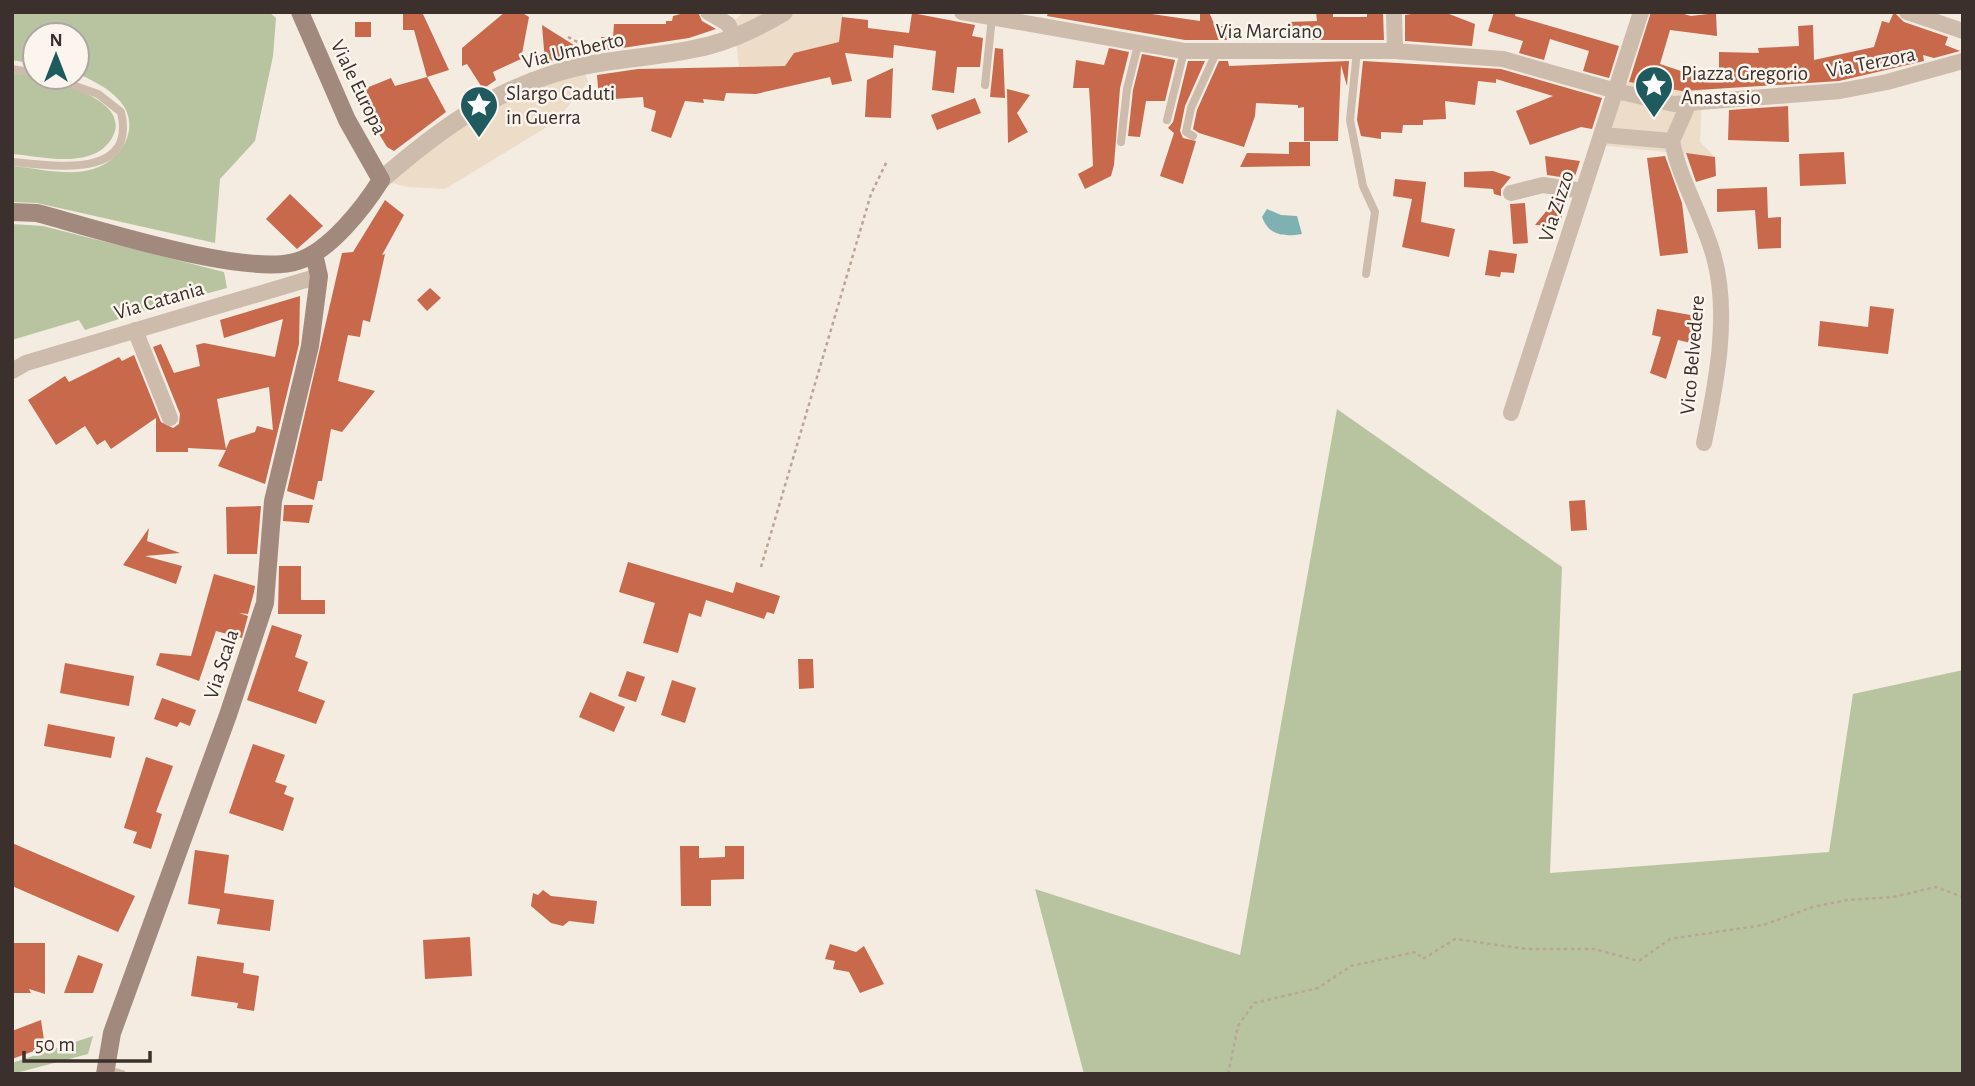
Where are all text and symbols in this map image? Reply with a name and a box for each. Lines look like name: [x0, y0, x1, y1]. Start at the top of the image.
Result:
north arrow: [21, 21, 91, 91]
street label: Via Marciano: [1216, 21, 1322, 42]
street label: Via Umberto: [520, 29, 626, 72]
text: N: [49, 31, 63, 50]
street label: Viale Europa: [327, 36, 391, 138]
street label: Via Terzora: [1825, 44, 1918, 81]
place label: Piazza Gregorio Anastasio: [1681, 63, 1808, 108]
place icon: Piazza Gregorio Anastasio: [1633, 64, 1675, 119]
place label: Slargo Caduti in Guerra: [506, 83, 615, 128]
place icon: Slargo Caduti in Guerra: [458, 84, 500, 139]
street label: Via Zizzo: [1535, 168, 1578, 244]
street label: Via Catania: [112, 278, 207, 323]
street label: Vico Belvedere: [1677, 294, 1708, 416]
street label: Via Scala: [200, 626, 243, 702]
scale bar: [24, 1020, 150, 1064]
text: 50 m: [35, 1034, 75, 1055]

